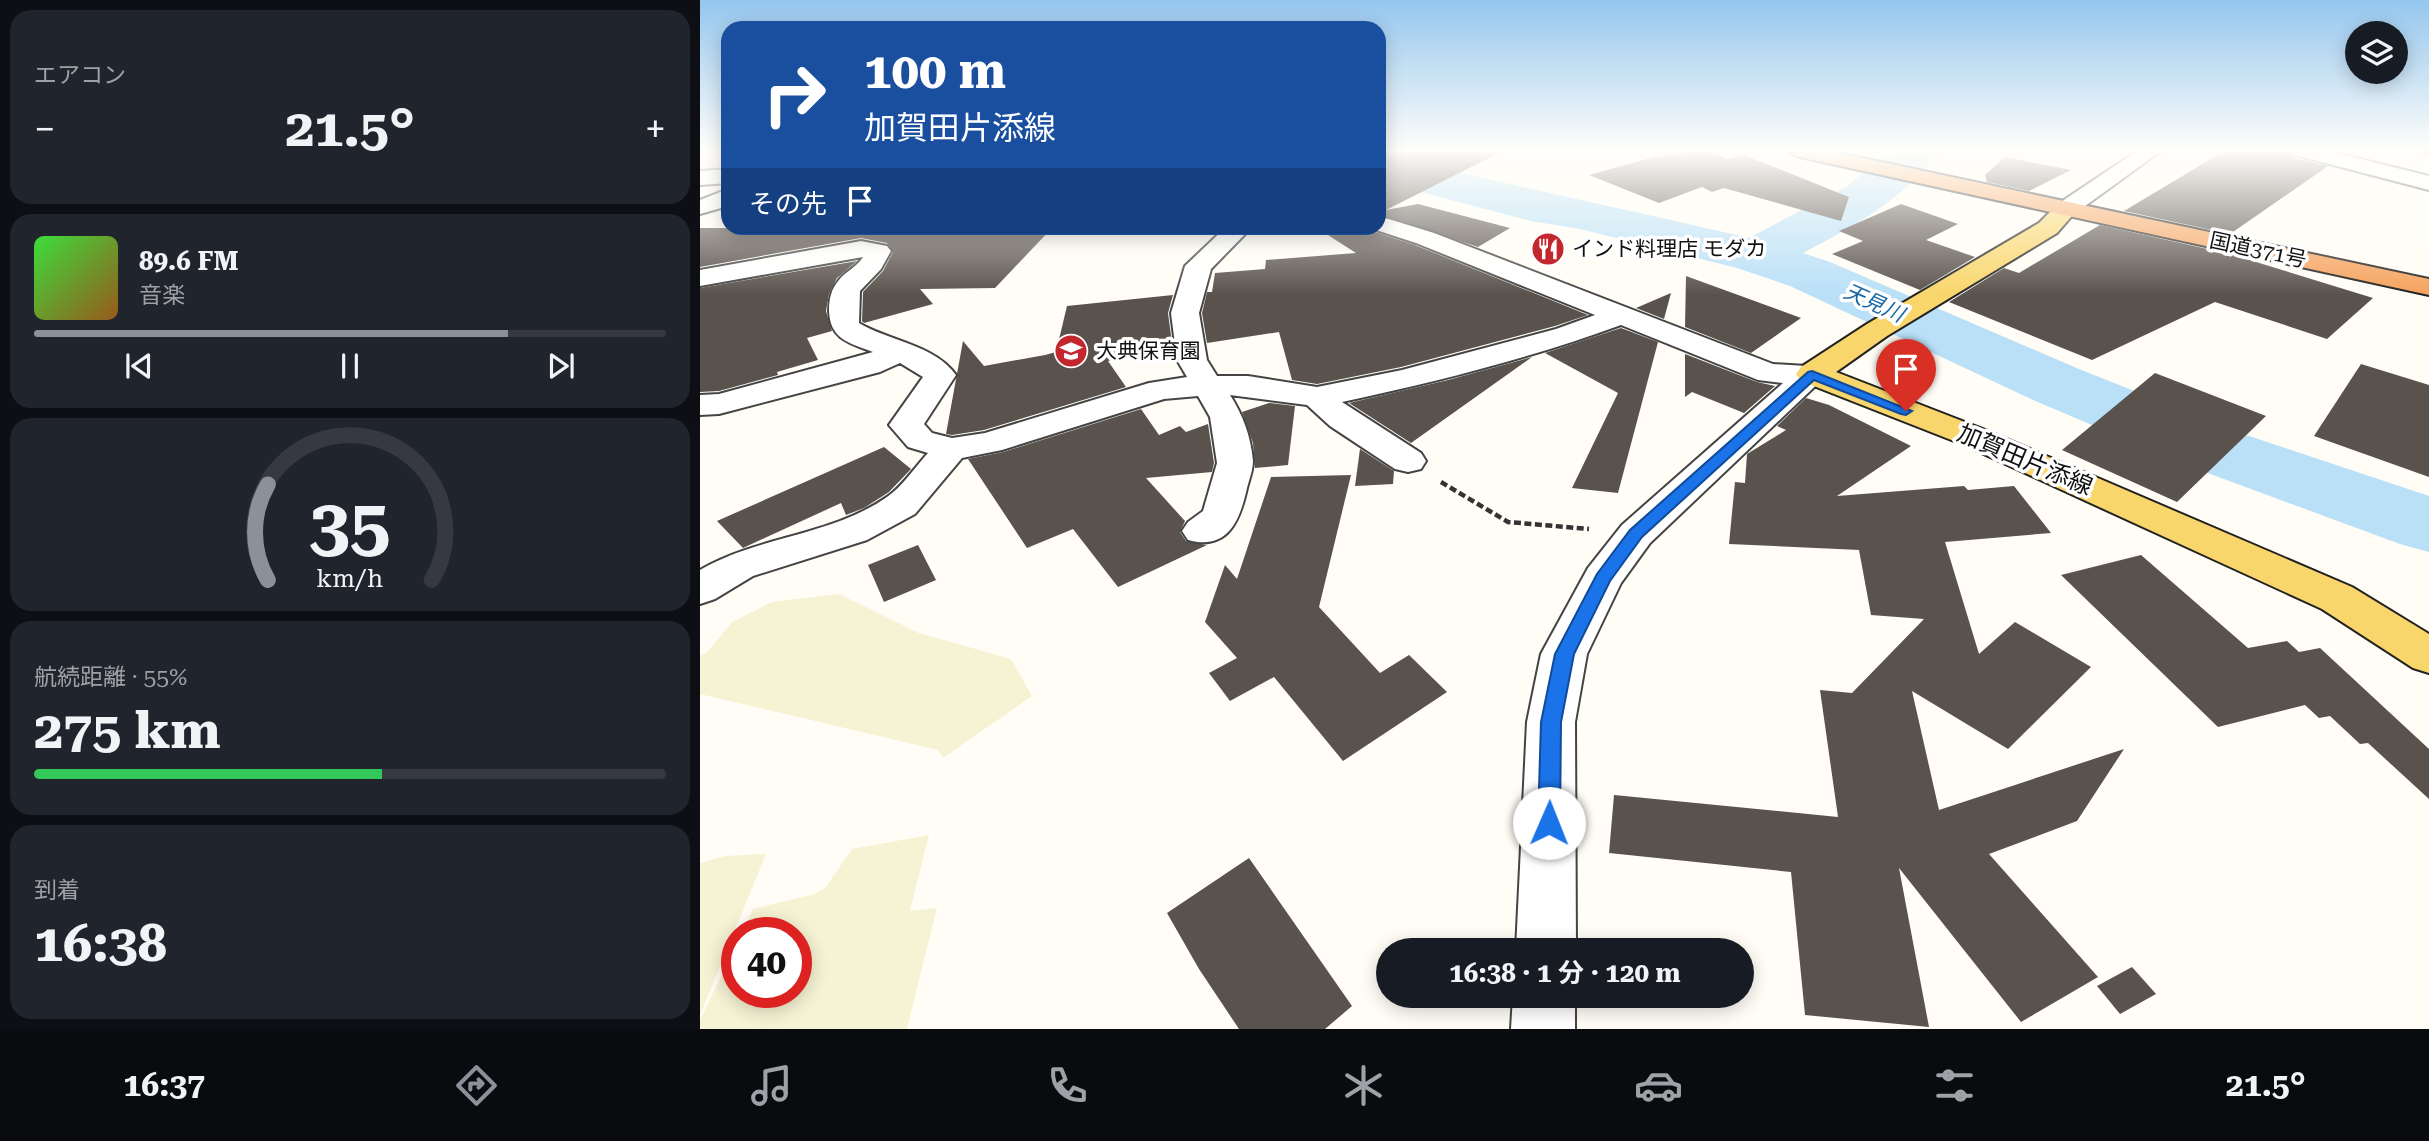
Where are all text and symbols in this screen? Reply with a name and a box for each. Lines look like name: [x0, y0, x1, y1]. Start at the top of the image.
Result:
map controls: [2345, 21, 2408, 84]
button: layers: [2345, 21, 2408, 84]
text: 100 m: [864, 43, 1006, 100]
icon: right: [749, 49, 840, 140]
text: エアコン: [34, 62, 126, 89]
text: 21.5°: [285, 98, 415, 159]
text: −: [34, 107, 55, 151]
text: +: [645, 107, 666, 151]
text: 加賀田片添線: [864, 109, 1056, 147]
icon: arrive: [841, 182, 879, 220]
text: その先: [749, 189, 827, 219]
street label: 国道371号: [2207, 228, 2309, 272]
restaurant icon: インド料理店 モダカ: [1529, 230, 1567, 268]
place label: インド料理店 モダカ: [1572, 237, 1766, 261]
text: 89.6 FM: [139, 246, 239, 276]
water label: 天見川: [1840, 279, 1909, 328]
text: 音楽: [139, 282, 185, 309]
school or university icon: 大典保育園: [1052, 332, 1090, 370]
place label: 大典保育園: [1096, 339, 1201, 363]
pin: [1876, 339, 1936, 411]
icon: previous: [120, 347, 158, 385]
icon: pause: [331, 347, 369, 385]
icon: next: [542, 347, 580, 385]
icon: arrive: [1887, 350, 1925, 388]
street label: 加賀田片添線: [1953, 419, 2097, 501]
text: 35: [309, 484, 391, 569]
text: km/h: [317, 564, 383, 593]
text: 航続距離 · 55%: [34, 664, 187, 691]
text: 275 km: [34, 700, 221, 761]
position arrow: [1512, 786, 1586, 860]
text: 到着: [34, 877, 80, 904]
text: 16:38: [34, 913, 167, 974]
speed limit sign: 40: [721, 917, 812, 1008]
text: 16:38 · 1 分 · 120 m: [1449, 958, 1681, 988]
icon: directions: [452, 1061, 501, 1110]
icon: music: [747, 1061, 796, 1110]
icon: phone: [1043, 1061, 1092, 1110]
icon: climate: [1339, 1061, 1388, 1110]
icon: car: [1634, 1061, 1683, 1110]
icon: filters: [1930, 1061, 1979, 1110]
text: 16:37: [123, 1066, 205, 1104]
text: 21.5°: [2226, 1066, 2306, 1104]

